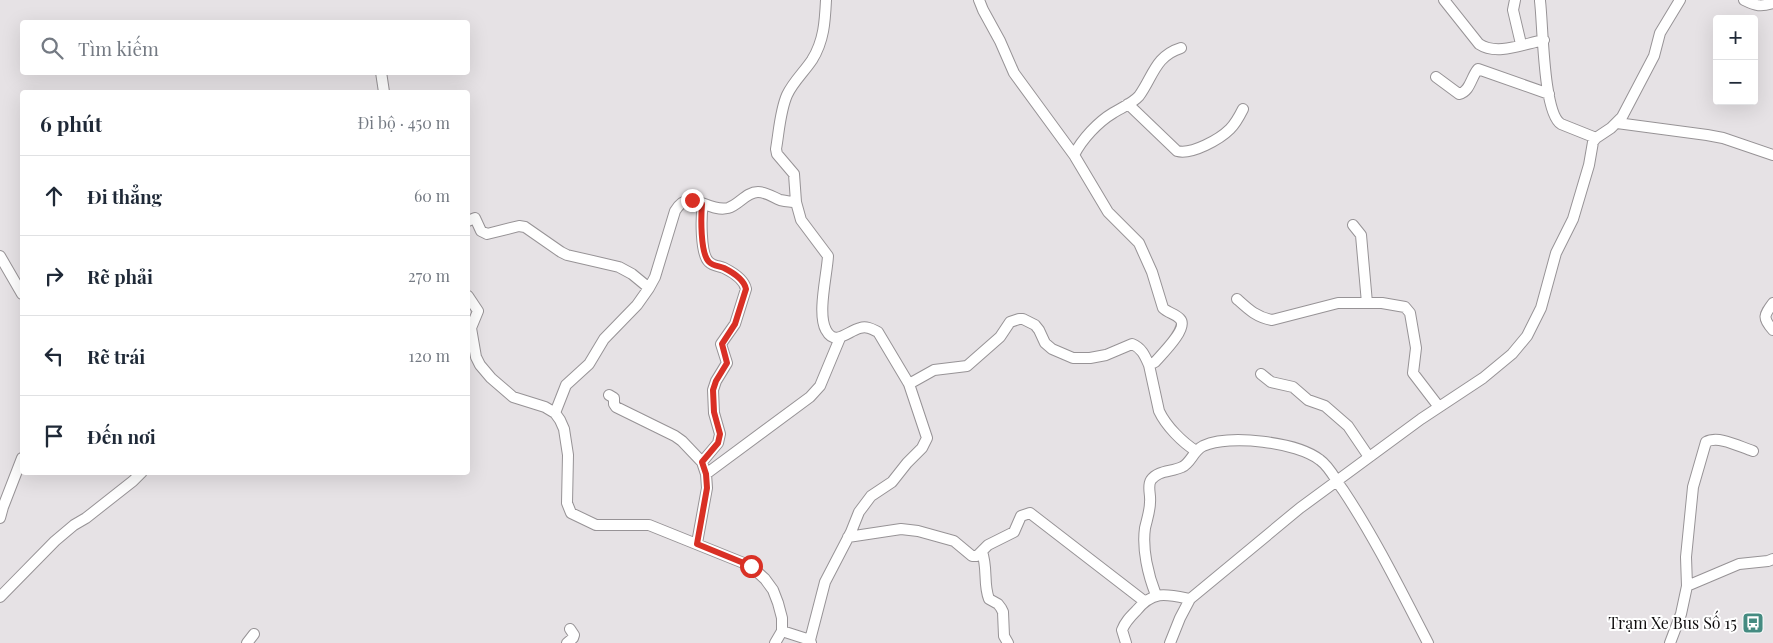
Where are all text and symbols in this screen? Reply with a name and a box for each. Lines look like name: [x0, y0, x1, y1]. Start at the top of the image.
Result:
map controls: [1713, 15, 1758, 105]
button: +: [1713, 15, 1758, 60]
search box: [20, 20, 470, 75]
icon: search: [38, 34, 66, 62]
text: Tìm kiếm: [78, 35, 159, 61]
button: −: [1713, 60, 1758, 105]
text: 6 phút: [40, 109, 102, 137]
text: Đi bộ · 450 m: [358, 112, 450, 133]
icon: ahead: [40, 182, 68, 210]
text: Đi thẳng: [87, 183, 162, 209]
text: 60 m: [414, 185, 450, 206]
route end: [681, 189, 704, 212]
icon: right: [40, 262, 68, 290]
text: Rẽ phải: [87, 263, 153, 289]
text: 270 m: [408, 265, 450, 286]
icon: left: [40, 342, 68, 370]
text: Rẽ trái: [87, 343, 145, 369]
text: 120 m: [409, 345, 450, 366]
icon: arrive: [40, 422, 68, 450]
text: Đến nơi: [87, 423, 156, 449]
route start: [740, 555, 763, 578]
place label: Trạm Xe Bus Số 15: [1608, 610, 1737, 633]
bus stop icon: Trạm Xe Bus Số 15: [1741, 611, 1765, 635]

